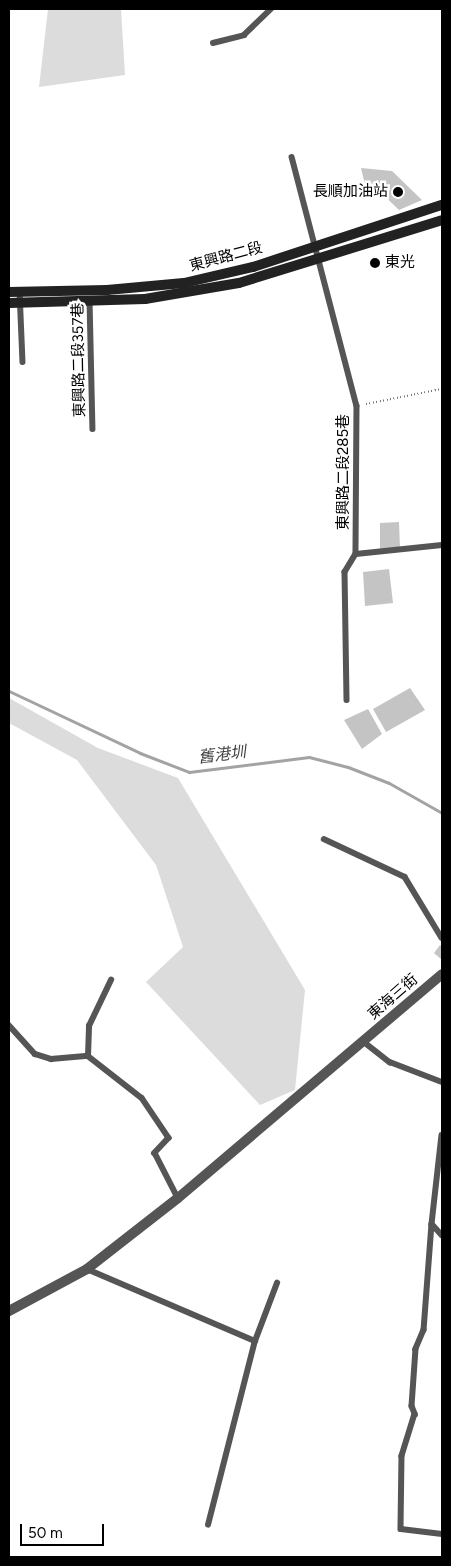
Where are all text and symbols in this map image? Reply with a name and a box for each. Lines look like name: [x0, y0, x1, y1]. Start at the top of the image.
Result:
place label: 長順加油站: [313, 183, 388, 201]
marker: 長順加油站: [392, 186, 404, 198]
street label: 東興路二段: [187, 239, 265, 275]
place label: 東光: [385, 254, 415, 272]
marker: 東光: [369, 257, 381, 269]
street label: 東興路二段357巷: [69, 302, 89, 418]
street label: 東興路二段285巷: [335, 414, 353, 530]
water label: 舊港圳: [197, 743, 247, 767]
street label: 東海三街: [364, 971, 422, 1023]
scale bar: [22, 1514, 106, 1546]
text: 50 m: [28, 1524, 63, 1542]

